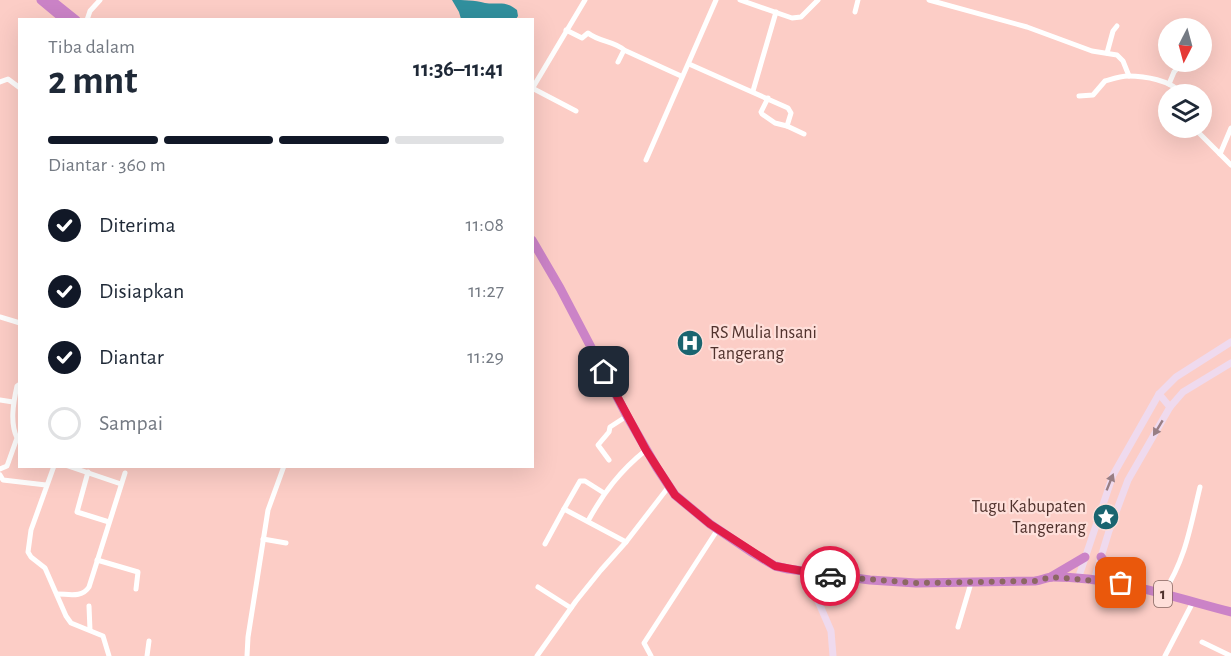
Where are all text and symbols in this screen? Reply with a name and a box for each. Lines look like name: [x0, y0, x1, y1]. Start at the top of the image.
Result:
north arrow: [1158, 18, 1212, 72]
map controls: [1158, 18, 1212, 138]
text: Tiba dalam: [48, 37, 135, 57]
text: 11:36–11:41: [413, 58, 504, 80]
text: 2 mnt: [48, 62, 137, 101]
button: layers: [1158, 84, 1212, 138]
text: Diantar · 360 m: [48, 155, 166, 175]
icon: check: [48, 209, 81, 242]
text: Diterima: [99, 214, 176, 236]
text: 11:08: [466, 215, 504, 235]
icon: check: [48, 275, 81, 308]
text: Disiapkan: [99, 280, 184, 302]
text: 11:27: [468, 281, 504, 301]
place label: RS Mulia Insani Tangerang: [710, 324, 817, 363]
hospital icon: RS Mulia Insani Tangerang: [675, 328, 705, 358]
icon: check: [48, 341, 81, 374]
text: Diantar: [99, 346, 164, 368]
pin: [578, 346, 629, 397]
text: 11:29: [467, 347, 504, 367]
icon: home: [587, 355, 620, 388]
text: Sampai: [99, 412, 163, 434]
one-way arrow: [1152, 420, 1163, 436]
one-way arrow: [1105, 473, 1115, 491]
place label: Tugu Kabupaten Tangerang: [971, 498, 1086, 537]
place icon: Tugu Kabupaten Tangerang: [1091, 502, 1121, 532]
courier: [800, 546, 860, 606]
pin: [1095, 557, 1146, 608]
icon: car: [814, 560, 847, 593]
icon: bag: [1104, 566, 1137, 599]
road number: 1: [1154, 581, 1172, 607]

